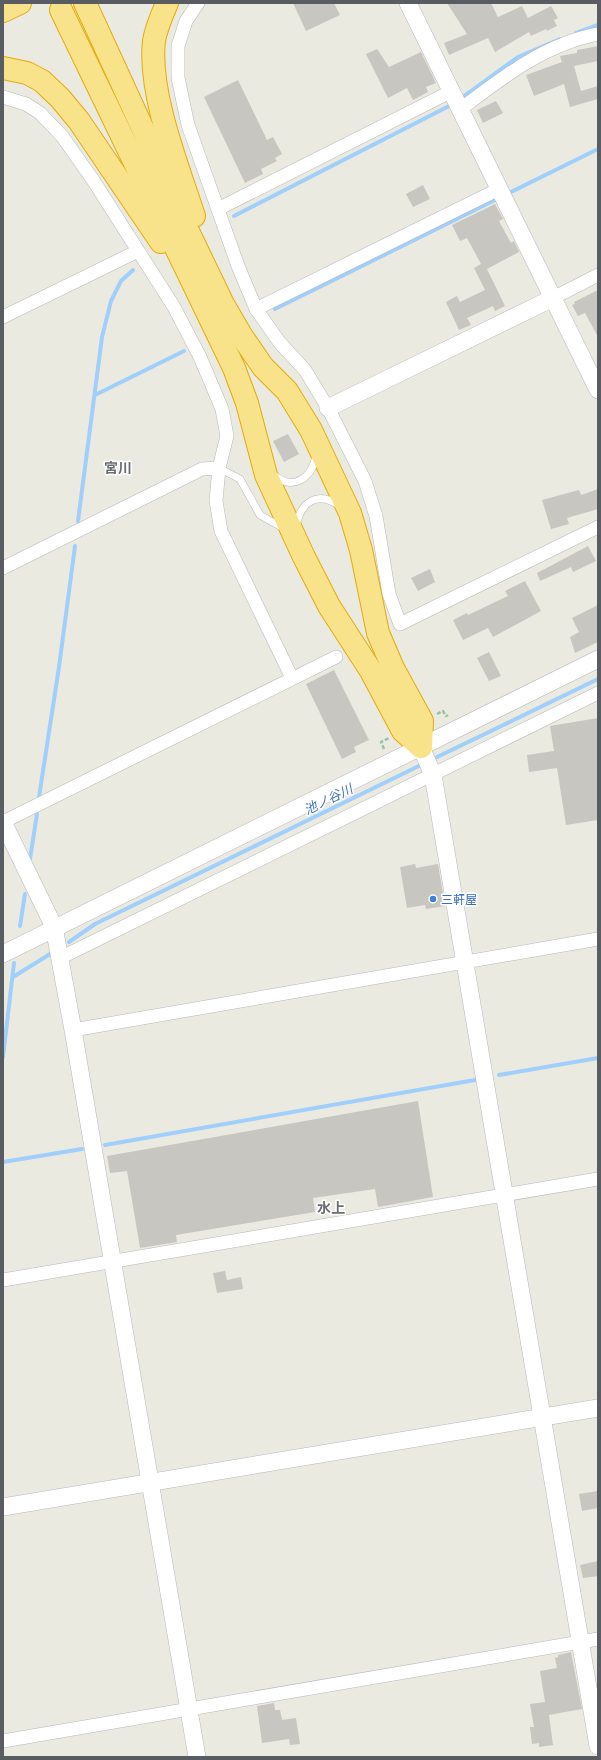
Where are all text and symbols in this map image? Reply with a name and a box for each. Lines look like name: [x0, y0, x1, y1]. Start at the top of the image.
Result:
district label: 宮川: [104, 459, 132, 477]
water label: 池ノ谷川: [301, 780, 357, 818]
place label: 三軒屋: [441, 892, 477, 907]
marker: 三軒屋: [428, 894, 438, 904]
district label: 水上: [317, 1199, 345, 1217]

